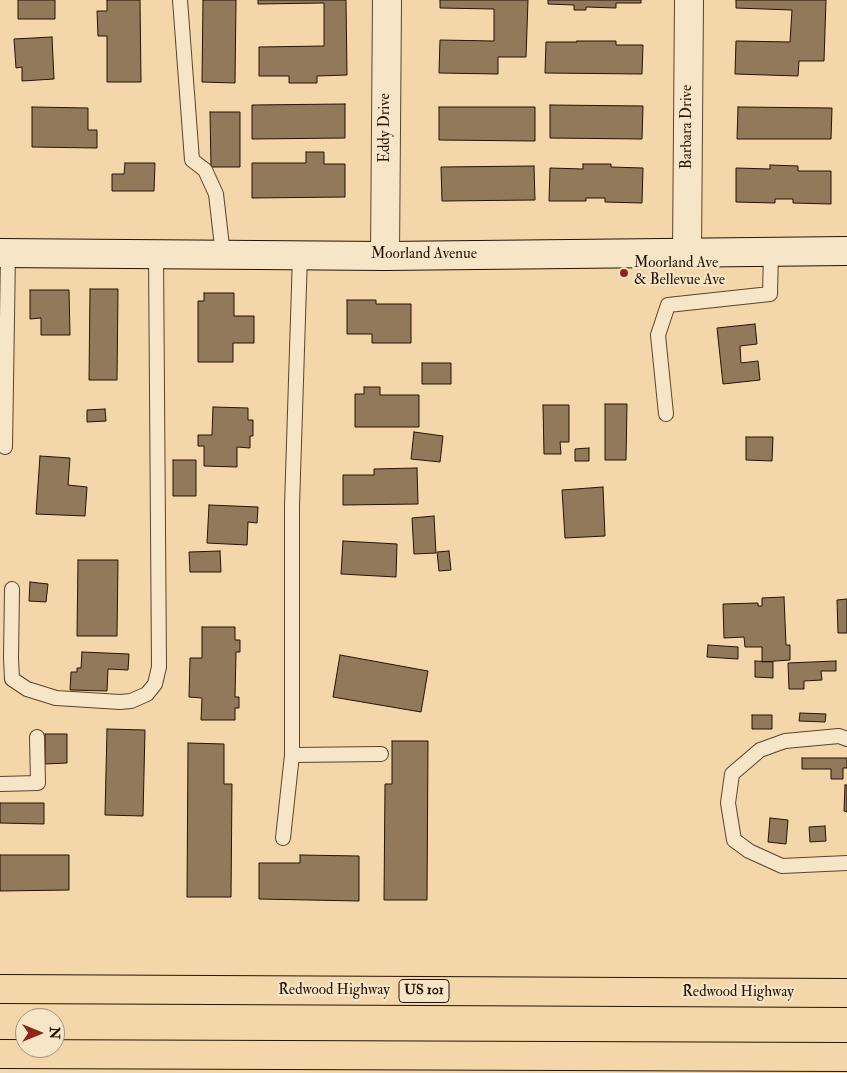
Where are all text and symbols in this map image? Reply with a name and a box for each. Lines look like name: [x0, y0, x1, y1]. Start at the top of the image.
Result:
street label: Barbara Drive: [679, 85, 697, 169]
street label: Eddy Drive: [377, 93, 395, 163]
street label: Moorland Avenue: [371, 246, 477, 264]
place label: Moorland Ave & Bellevue Ave: [634, 255, 725, 290]
marker: Moorland Ave & Bellevue Ave: [618, 267, 630, 279]
road number: US 101: [399, 979, 449, 1002]
street label: Redwood Highway: [278, 982, 390, 1000]
street label: Redwood Highway: [682, 984, 794, 1002]
north arrow: [15, 1008, 65, 1058]
text: N: [46, 1027, 63, 1039]

